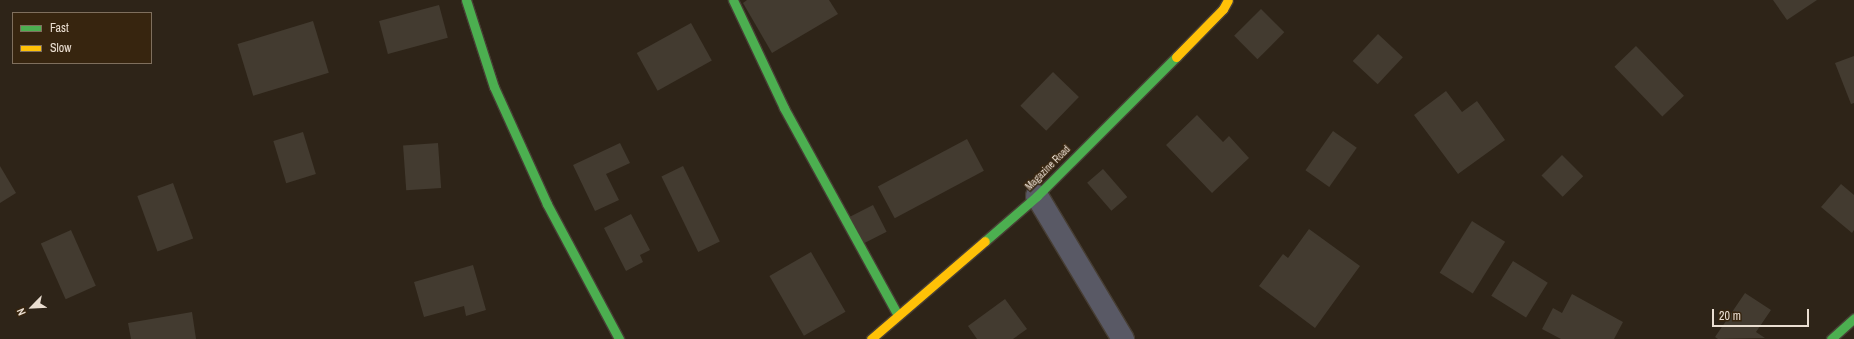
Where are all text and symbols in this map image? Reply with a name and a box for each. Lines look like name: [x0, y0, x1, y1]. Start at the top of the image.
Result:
legend: [12, 12, 152, 64]
text: Fast: [50, 20, 69, 36]
text: Slow: [50, 40, 71, 56]
street label: Magazine Road: [1023, 143, 1073, 193]
north arrow: [12, 287, 52, 327]
scale bar: [1714, 301, 1811, 327]
text: N: [13, 306, 29, 318]
text: 20 m: [1719, 308, 1741, 324]

